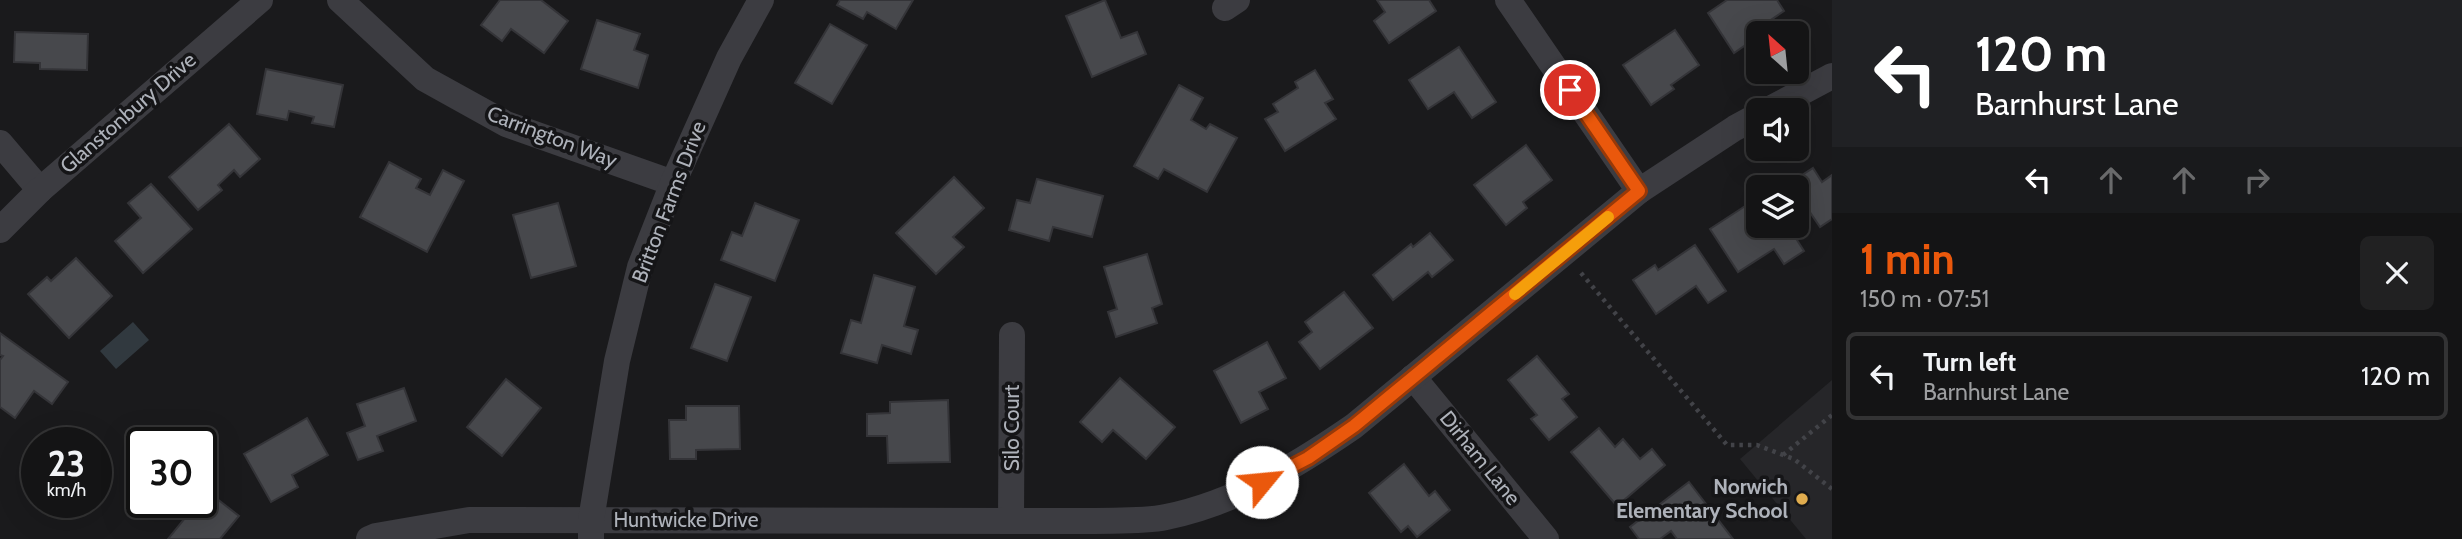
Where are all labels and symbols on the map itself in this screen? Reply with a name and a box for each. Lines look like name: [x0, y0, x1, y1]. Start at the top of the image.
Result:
north arrow: [1746, 21, 1810, 84]
street label: Glanstonbury Drive: [55, 47, 201, 178]
pin: [1540, 60, 1600, 120]
street label: Carrington Way: [484, 100, 621, 173]
street label: Britton Farms Drive: [626, 117, 711, 286]
street label: Silo Court: [999, 385, 1024, 471]
street label: Dirham Lane: [1435, 406, 1526, 510]
speed limit sign: 30: [126, 427, 217, 518]
position arrow: [1225, 445, 1299, 519]
place label: Norwich Elementary School: [1616, 474, 1788, 523]
marker: Norwich Elementary School: [1794, 491, 1810, 507]
street label: Huntwicke Drive: [614, 507, 759, 532]

